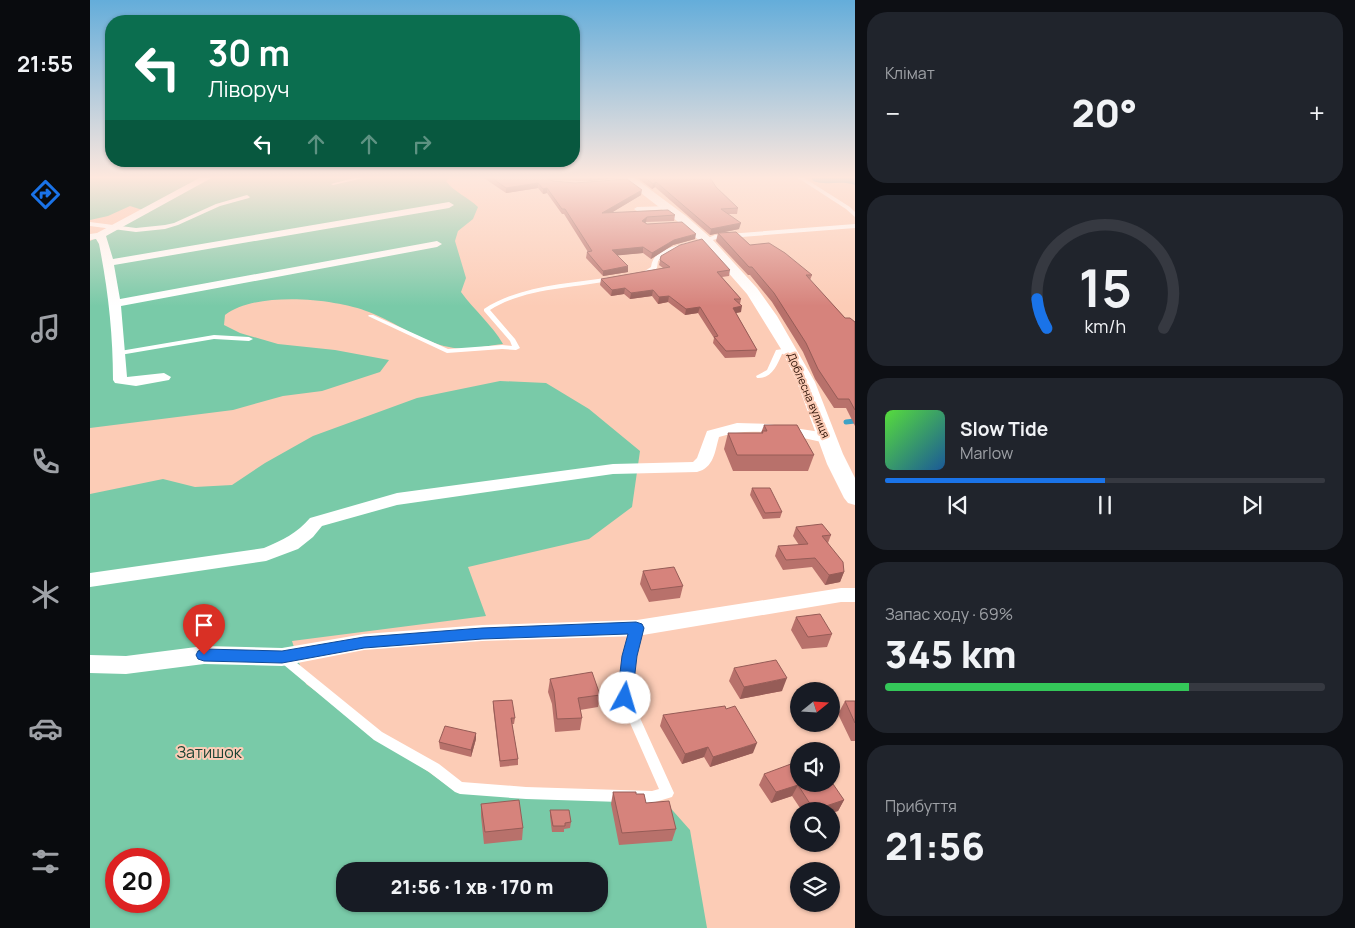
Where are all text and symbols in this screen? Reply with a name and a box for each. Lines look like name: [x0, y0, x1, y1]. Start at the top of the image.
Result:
text: 30 m: [208, 29, 290, 77]
icon: left: [125, 35, 190, 100]
text: 21:55: [17, 49, 73, 79]
text: Клімат: [885, 62, 935, 84]
text: Ліворуч: [208, 74, 289, 104]
text: 20°: [1072, 86, 1137, 138]
text: −: [885, 94, 900, 132]
text: +: [1309, 94, 1325, 132]
icon: left: [249, 130, 277, 158]
icon: ahead: [302, 130, 330, 158]
icon: ahead: [355, 130, 383, 158]
icon: right: [408, 130, 436, 158]
icon: directions: [28, 177, 63, 212]
text: 15: [1078, 252, 1132, 323]
icon: music: [28, 311, 63, 346]
text: km/h: [1084, 314, 1126, 338]
street label: Доблесна вулиця: [784, 350, 834, 440]
text: Slow Tide: [960, 416, 1048, 442]
text: Marlow: [960, 442, 1013, 464]
icon: phone: [28, 444, 63, 479]
icon: previous: [944, 491, 972, 519]
icon: pause: [1091, 491, 1119, 519]
icon: next: [1238, 491, 1266, 519]
icon: climate: [28, 577, 63, 612]
text: Запас ходу · 69%: [885, 603, 1013, 625]
pin: [183, 604, 225, 655]
icon: arrive: [190, 611, 218, 639]
text: 345 km: [885, 627, 1017, 679]
position arrow: [598, 671, 650, 723]
north arrow: [790, 682, 840, 732]
map controls: [790, 682, 840, 912]
icon: car: [28, 711, 63, 746]
park label: Затишок: [176, 741, 243, 763]
button: sound: [790, 742, 840, 792]
text: Прибуття: [885, 795, 957, 817]
button: search: [790, 802, 840, 852]
text: 21:56: [885, 819, 985, 871]
icon: filters: [28, 844, 63, 879]
speed limit sign: 20: [105, 848, 170, 913]
button: layers: [790, 862, 840, 912]
text: 21:56 · 1 хв · 170 m: [391, 874, 553, 900]

